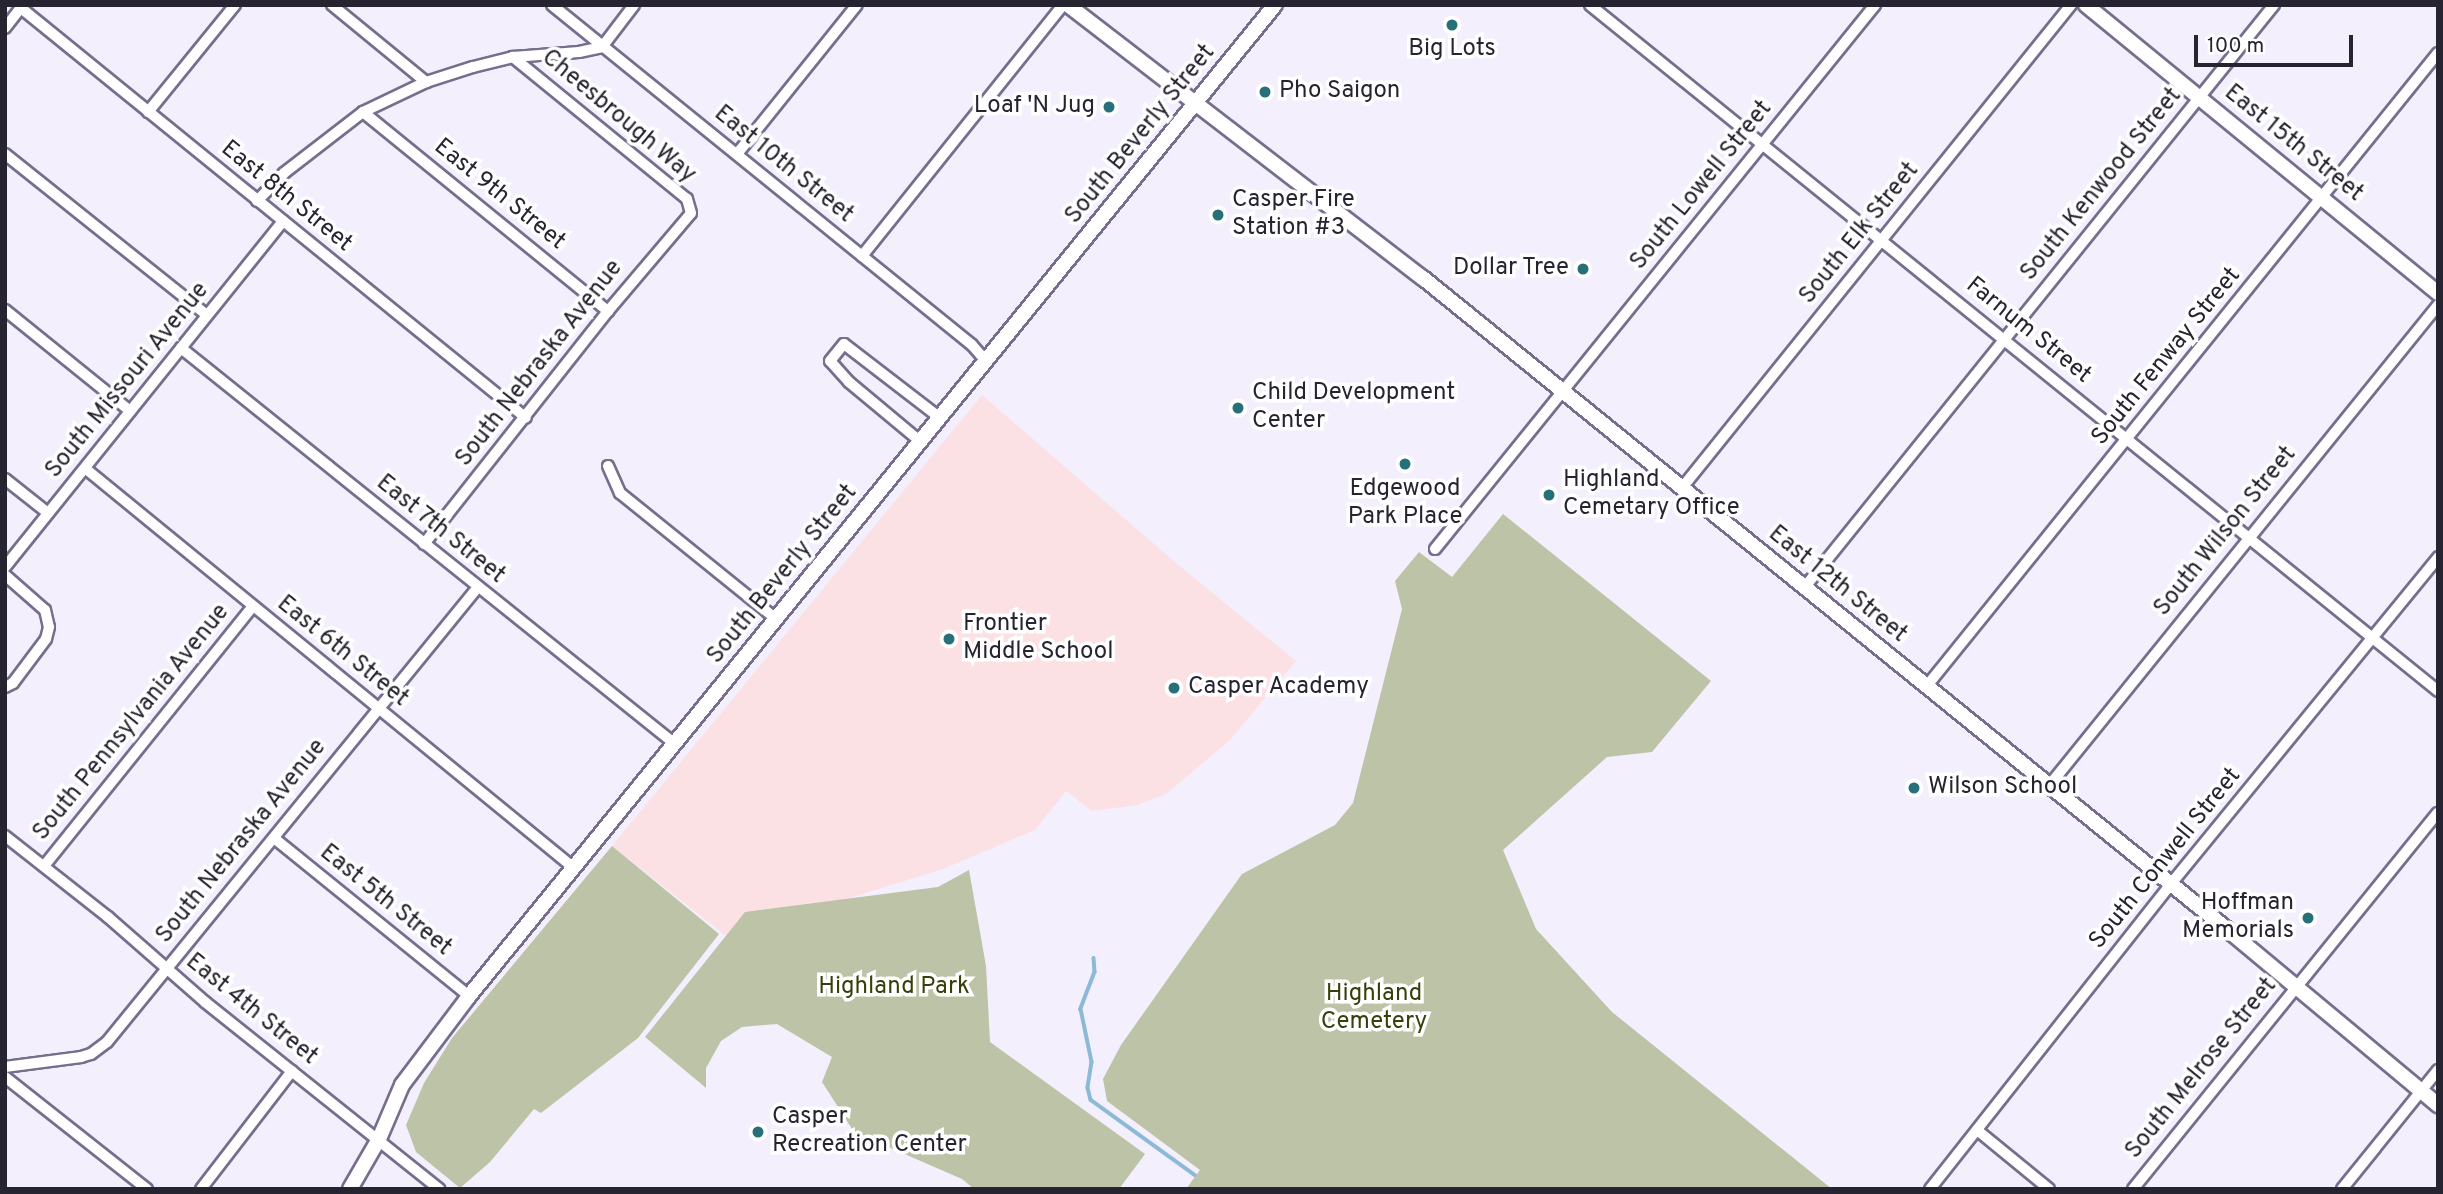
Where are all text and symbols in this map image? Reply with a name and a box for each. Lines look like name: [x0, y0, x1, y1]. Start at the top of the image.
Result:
marker: Big Lots: [1444, 17, 1460, 33]
scale bar: [2198, 21, 2357, 65]
text: 100 m: [2207, 33, 2264, 60]
place label: Big Lots: [1408, 36, 1496, 64]
street label: South Beverly Street: [1060, 40, 1222, 230]
street label: Cheesbrough Way: [535, 44, 701, 190]
place label: Pho Saigon: [1279, 78, 1400, 106]
street label: East 15th Street: [2218, 79, 2368, 209]
street label: South Kenwood Street: [2015, 83, 2189, 287]
marker: Pho Saigon: [1257, 84, 1273, 100]
place label: Loaf 'N Jug: [974, 93, 1095, 121]
street label: South Lowell Street: [1625, 96, 1779, 276]
marker: Loaf 'N Jug: [1101, 99, 1117, 115]
street label: East 10th Street: [708, 100, 858, 230]
street label: East 9th Street: [427, 133, 571, 257]
street label: East 8th Street: [215, 135, 357, 259]
street label: South Elk Street: [1794, 157, 1926, 311]
place label: Casper Fire Station #3: [1232, 187, 1355, 243]
marker: Casper Fire Station #3: [1210, 207, 1226, 223]
street label: South Nebraska Avenue: [450, 255, 630, 473]
place label: Dollar Tree: [1452, 255, 1569, 283]
marker: Dollar Tree: [1575, 261, 1591, 277]
street label: South Fenway Street: [2086, 262, 2248, 452]
street label: Farnum Street: [1960, 272, 2096, 390]
street label: South Missouri Avenue: [40, 277, 216, 485]
place label: Child Development Center: [1252, 380, 1455, 436]
marker: Child Development Center: [1230, 400, 1246, 416]
street label: South Wilson Street: [2149, 441, 2303, 623]
marker: Edgewood Park Place: [1397, 456, 1413, 472]
place label: Highland Cemetary Office: [1563, 467, 1740, 523]
street label: East 7th Street: [369, 469, 511, 591]
place label: Edgewood Park Place: [1348, 476, 1462, 532]
street label: South Beverly Street: [702, 480, 864, 670]
marker: Highland Cemetary Office: [1541, 487, 1557, 503]
street label: East 12th Street: [1762, 520, 1912, 650]
street label: East 6th Street: [270, 590, 414, 714]
street label: South Pennsylvania Avenue: [27, 599, 237, 847]
place label: Frontier Middle School: [963, 611, 1113, 667]
marker: Frontier Middle School: [941, 631, 957, 647]
place label: Casper Academy: [1188, 674, 1370, 702]
marker: Casper Academy: [1166, 680, 1182, 696]
street label: South Nebraska Avenue: [150, 734, 334, 950]
street label: South Conwell Street: [2084, 763, 2248, 955]
place label: Wilson School: [1928, 774, 2077, 802]
marker: Wilson School: [1906, 780, 1922, 796]
street label: East 5th Street: [313, 839, 457, 963]
place label: Hoffman Memorials: [2182, 890, 2294, 946]
marker: Hoffman Memorials: [2300, 910, 2316, 926]
street label: East 4th Street: [179, 948, 323, 1072]
street label: South Melrose Street: [2120, 973, 2284, 1165]
park label: Highland Park: [818, 974, 970, 1002]
park label: Highland Cemetery: [1321, 981, 1427, 1037]
place label: Casper Recreation Center: [772, 1104, 967, 1160]
marker: Casper Recreation Center: [750, 1124, 766, 1140]

